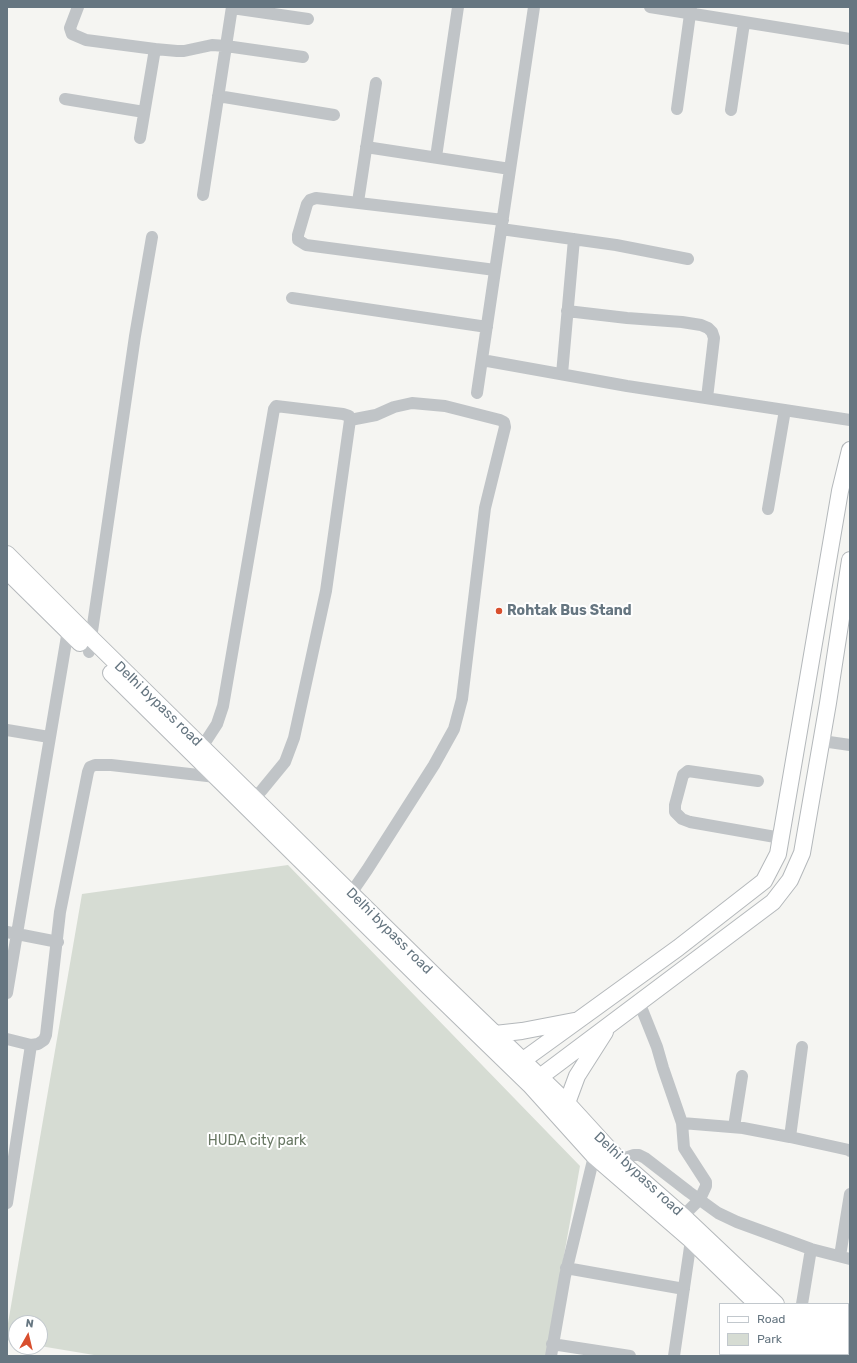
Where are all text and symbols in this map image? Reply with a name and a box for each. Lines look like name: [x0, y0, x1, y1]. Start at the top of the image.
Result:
place label: Rohtak Bus Stand: [507, 603, 632, 619]
marker: Rohtak Bus Stand: [494, 606, 504, 616]
street label: Delhi bypass road: [111, 658, 205, 750]
street label: Delhi bypass road: [342, 884, 436, 978]
street label: Delhi bypass road: [590, 1129, 686, 1219]
park label: HUDA city park: [208, 1133, 306, 1149]
legend: [719, 1303, 849, 1355]
text: Road: [757, 1312, 785, 1326]
north arrow: [8, 1315, 48, 1355]
text: N: [25, 1317, 34, 1331]
text: Park: [757, 1332, 782, 1346]

